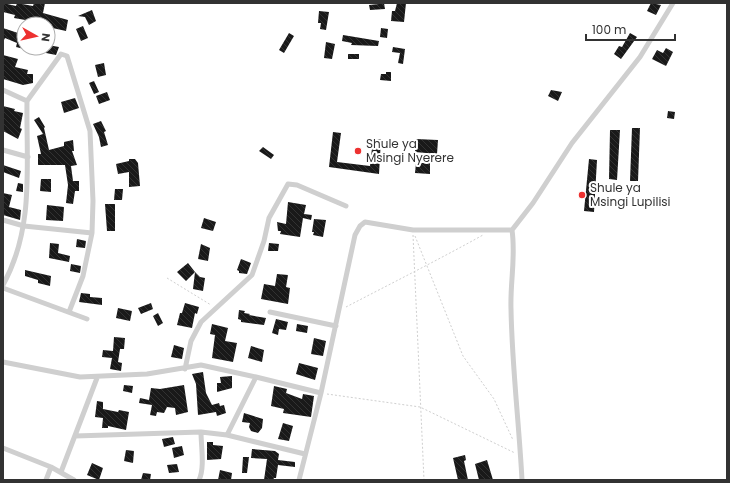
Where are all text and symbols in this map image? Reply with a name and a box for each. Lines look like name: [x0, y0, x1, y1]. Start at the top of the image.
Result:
north arrow: [16, 16, 56, 56]
scale bar: [586, 16, 675, 42]
text: 100 m: [592, 21, 626, 38]
text: N: [37, 32, 54, 43]
place label: Shule ya Msingi Nyerere: [366, 135, 454, 166]
marker: Shule ya Msingi Nyerere: [353, 146, 363, 156]
place label: Shule ya Msingi Lupilisi: [590, 179, 671, 210]
marker: Shule ya Msingi Lupilisi: [577, 190, 587, 200]

